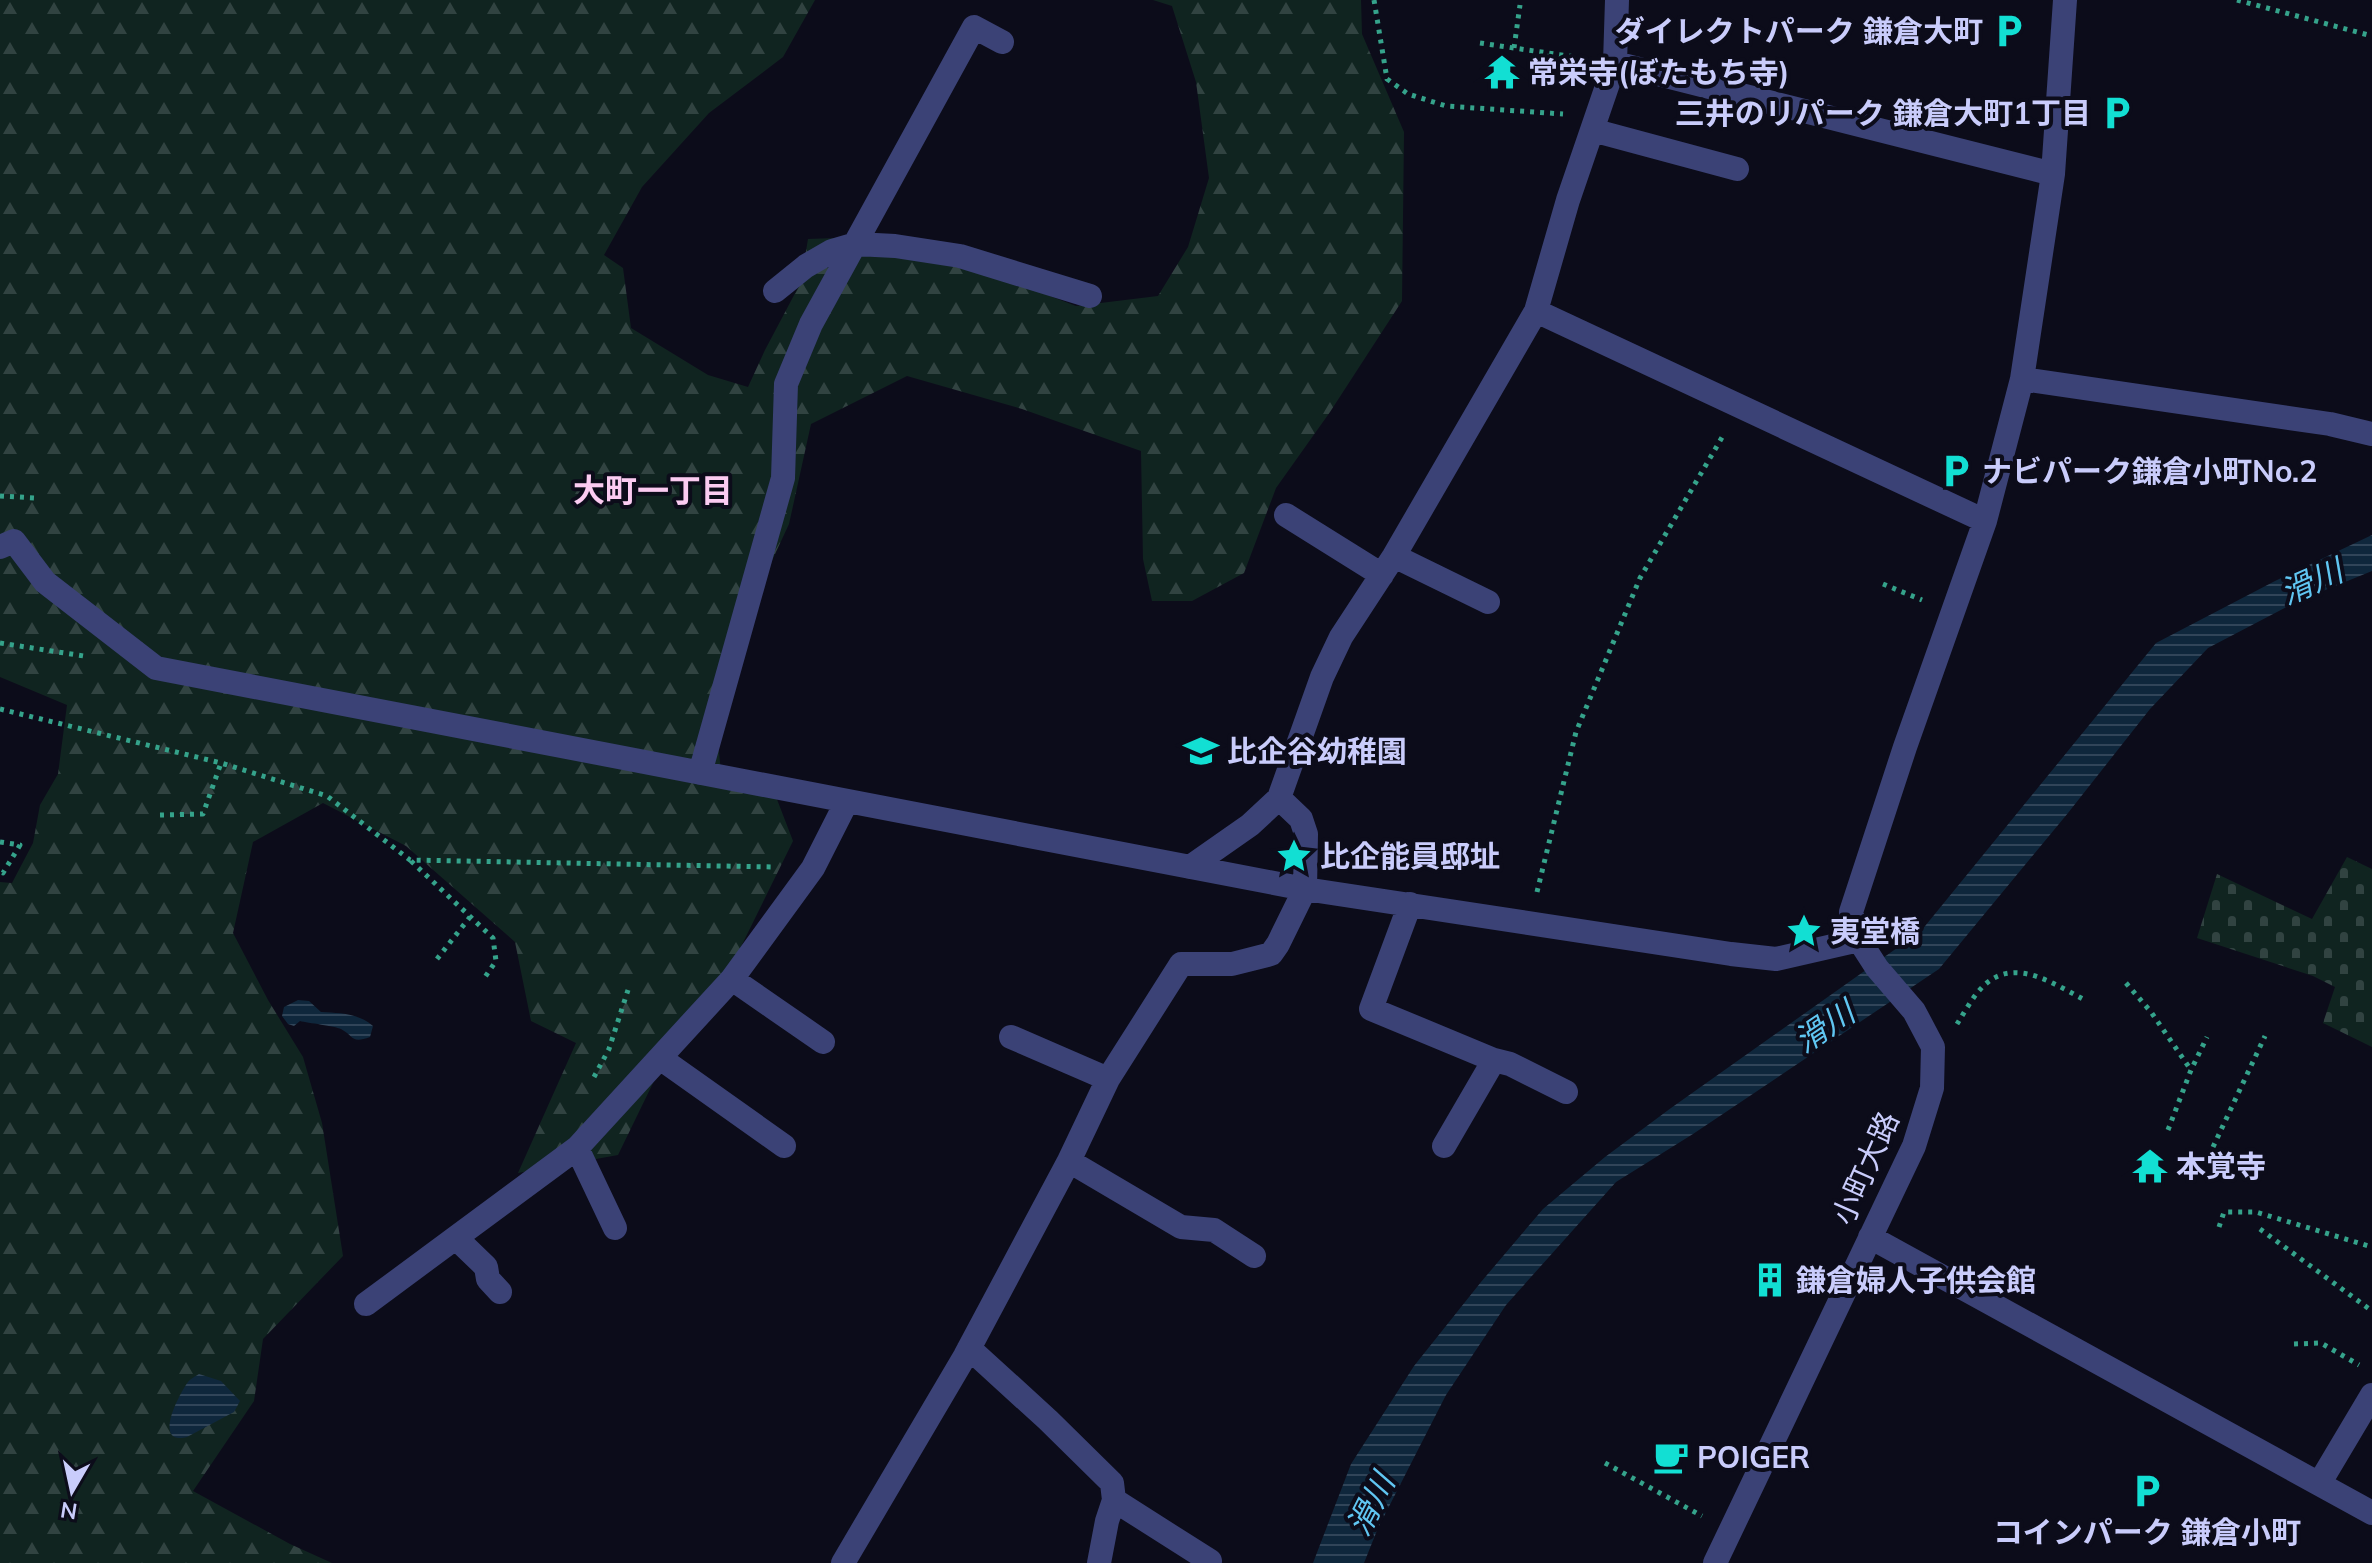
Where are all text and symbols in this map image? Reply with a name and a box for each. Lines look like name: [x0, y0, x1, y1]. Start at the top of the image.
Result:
place label: ダイレクトパーク 鎌倉大町: [1615, 12, 1983, 50]
parking icon: ダイレクトパーク 鎌倉大町: [1990, 12, 2028, 50]
temple icon: 常栄寺(ぼたもち寺): [1483, 53, 1521, 91]
place label: 常栄寺(ぼたもち寺): [1528, 53, 1789, 91]
place label: 三井のリパーク 鎌倉大町1丁目: [1675, 94, 2091, 132]
parking icon: 三井のリパーク 鎌倉大町1丁目: [2098, 94, 2136, 132]
parking icon: ナビパーク鎌倉小町No.2: [1937, 452, 1975, 490]
place label: ナビパーク鎌倉小町No.2: [1982, 452, 2317, 490]
district label: 大町一丁目: [573, 470, 733, 510]
water label: 滑川: [2274, 548, 2351, 612]
school or university icon: 比企谷幼稚園: [1182, 732, 1220, 770]
place label: 比企谷幼稚園: [1227, 732, 1407, 770]
place icon: 比企能員邸址: [1275, 837, 1313, 875]
place label: 比企能員邸址: [1320, 837, 1500, 875]
place icon: 夷堂橋: [1785, 912, 1823, 950]
place label: 夷堂橋: [1830, 912, 1920, 950]
water label: 滑川: [1786, 990, 1864, 1060]
street label: 小町大路: [1823, 1105, 1907, 1231]
temple icon: 本覚寺: [2131, 1147, 2169, 1185]
place label: 本覚寺: [2176, 1147, 2266, 1185]
building icon: 鎌倉婦人子供会館: [1751, 1261, 1789, 1299]
place label: 鎌倉婦人子供会館: [1796, 1261, 2036, 1299]
cafe icon: POIGER: [1652, 1438, 1690, 1476]
place label: POIGER: [1697, 1438, 1810, 1476]
north arrow: [32, 1451, 112, 1531]
water label: 滑川: [1338, 1464, 1404, 1542]
parking icon: コインパーク 鎌倉小町: [2128, 1472, 2166, 1510]
text: N: [58, 1496, 79, 1526]
place label: コインパーク 鎌倉小町: [1993, 1513, 2301, 1551]

